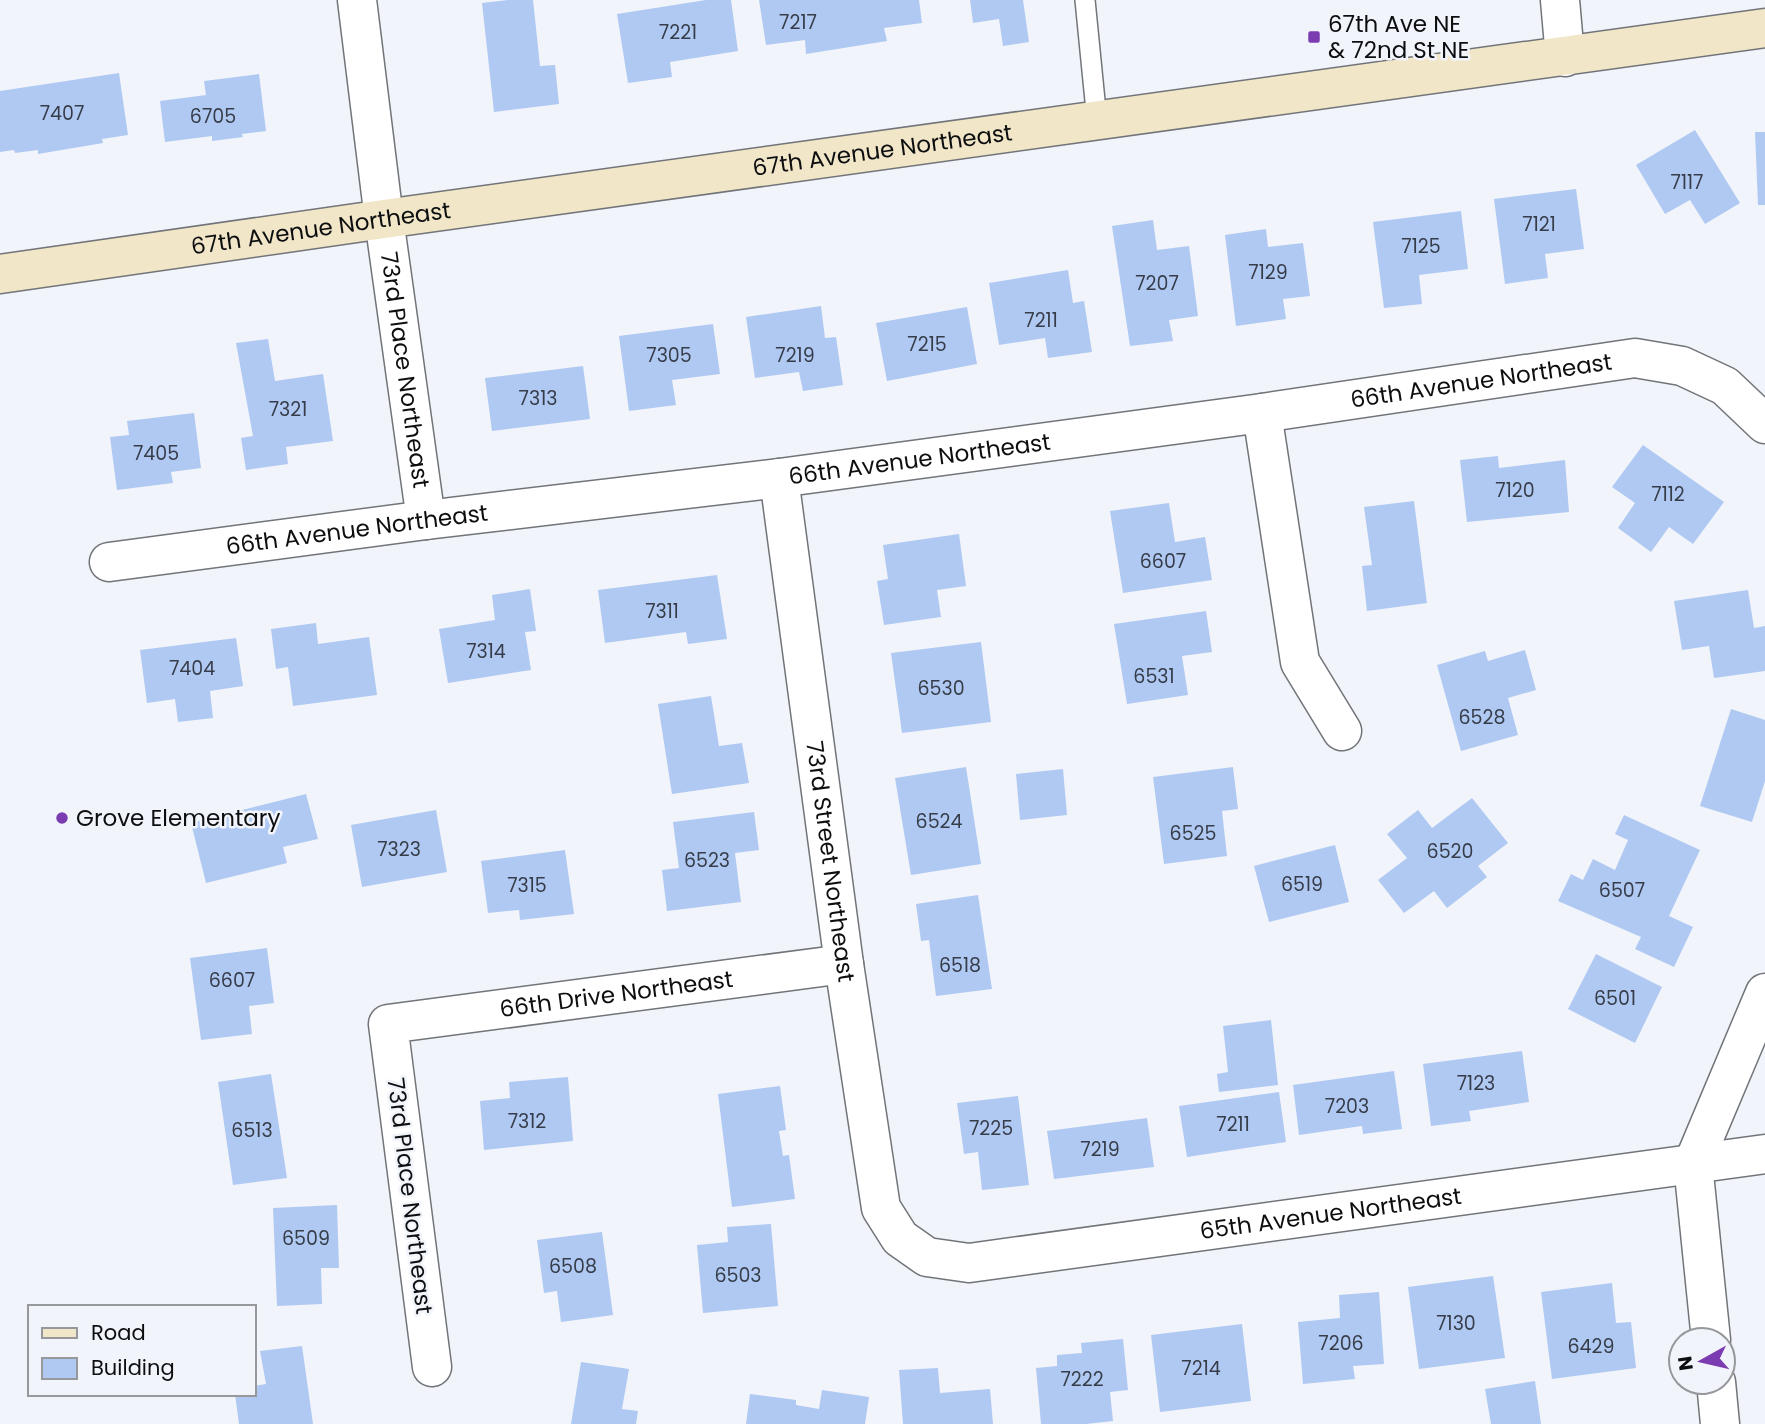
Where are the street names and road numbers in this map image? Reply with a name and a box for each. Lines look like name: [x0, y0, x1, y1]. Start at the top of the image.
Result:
street label: 67th Avenue Northeast: [750, 116, 1014, 184]
street label: 67th Avenue Northeast: [189, 194, 453, 262]
street label: 73rd Place Northeast: [373, 250, 437, 490]
street label: 66th Avenue Northeast: [1348, 346, 1614, 416]
street label: 66th Avenue Northeast: [787, 426, 1052, 493]
street label: 66th Avenue Northeast: [224, 497, 490, 562]
street label: 73rd Street Northeast: [798, 739, 863, 984]
street label: 66th Drive Northeast: [498, 963, 735, 1025]
street label: 73rd Place Northeast: [380, 1076, 440, 1316]
street label: 65th Avenue Northeast: [1198, 1180, 1463, 1247]

